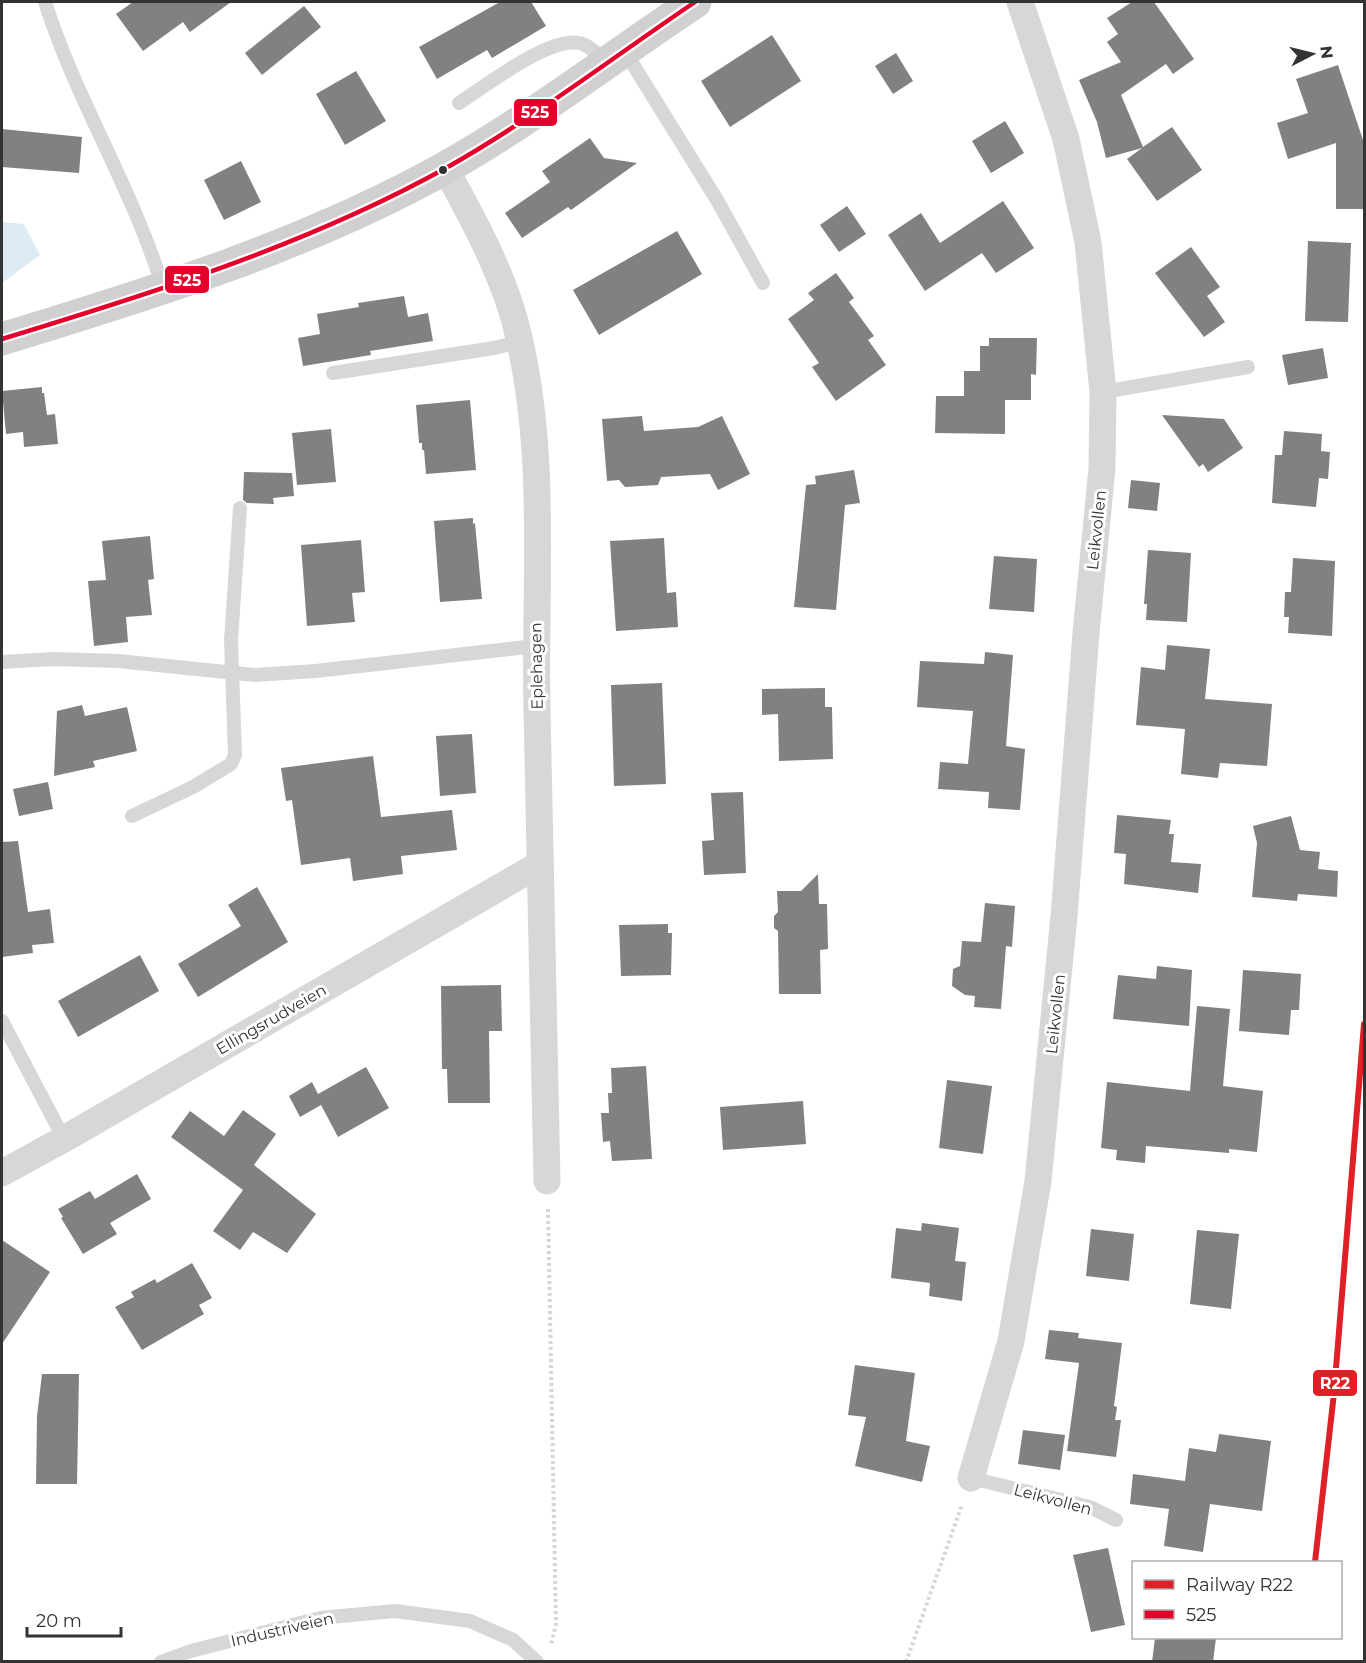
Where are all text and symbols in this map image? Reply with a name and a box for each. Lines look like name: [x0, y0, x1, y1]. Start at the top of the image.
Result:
north arrow: [1282, 24, 1342, 84]
text: N: [1316, 45, 1337, 60]
line badge: 525: [513, 98, 558, 127]
text: 525: [521, 103, 550, 122]
unlabelled marker: [437, 164, 449, 176]
line badge: 525: [164, 265, 210, 294]
text: 525: [173, 271, 202, 290]
street label: Leikvollen: [1083, 489, 1110, 571]
street label: Eplehagen: [526, 622, 547, 710]
street label: Leikvollen: [1042, 973, 1069, 1055]
street label: Ellingsrudveien: [213, 980, 330, 1059]
line badge: R22: [1312, 1369, 1358, 1397]
text: R22: [1320, 1374, 1350, 1393]
street label: Leikvollen: [1012, 1480, 1094, 1519]
legend: [1132, 1561, 1342, 1639]
text: Railway R22: [1186, 1574, 1293, 1596]
scale bar: [27, 1600, 122, 1638]
text: 525: [1186, 1604, 1217, 1626]
street label: Industriveien: [229, 1608, 335, 1651]
text: 20 m: [36, 1610, 82, 1632]

